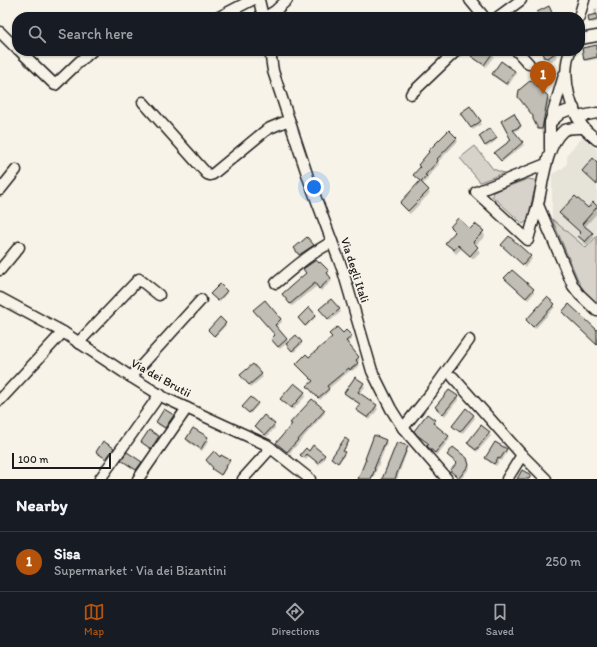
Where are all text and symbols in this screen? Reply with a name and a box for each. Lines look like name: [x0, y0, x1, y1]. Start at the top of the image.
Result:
search box: [12, 12, 585, 56]
icon: search: [26, 23, 48, 45]
text: Search here: [58, 25, 133, 43]
pin: 1: [530, 61, 556, 94]
your location: [304, 177, 324, 197]
street label: Via degli Itali: [338, 236, 372, 304]
street label: Via dei Brutii: [129, 356, 193, 400]
scale bar: [12, 451, 111, 470]
text: 100 m: [18, 453, 48, 466]
text: Nearby: [16, 495, 68, 515]
text: Sisa: [54, 545, 80, 563]
text: 1: [26, 554, 32, 569]
text: 250 m: [545, 554, 581, 569]
text: Supermarket · Via dei Bizantini: [54, 563, 226, 578]
tab: Map: [83, 601, 105, 638]
tab: Directions: [271, 601, 320, 638]
tab: Saved: [486, 601, 514, 638]

